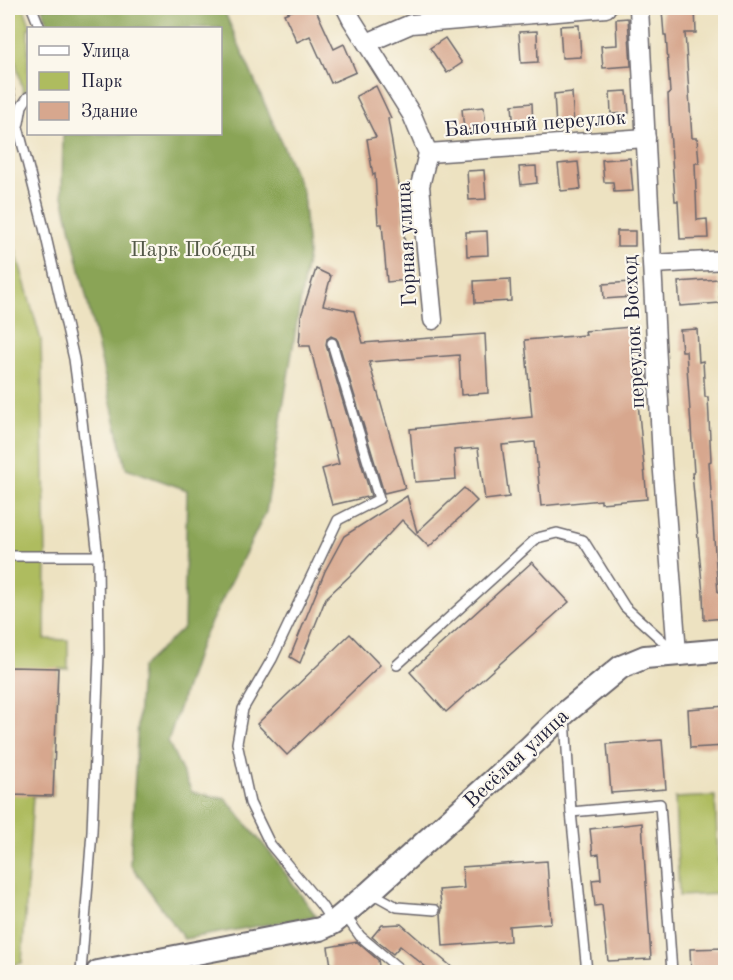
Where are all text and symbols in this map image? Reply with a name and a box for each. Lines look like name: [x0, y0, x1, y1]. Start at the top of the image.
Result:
legend: [27, 27, 222, 135]
text: Улица: [81, 43, 130, 61]
text: Парк: [81, 73, 122, 91]
text: Здание: [81, 103, 138, 121]
street label: Балочный переулок: [443, 108, 627, 141]
street label: Горная улица: [394, 181, 421, 307]
park label: Парк Победы: [130, 240, 256, 261]
street label: переулок Восход: [620, 254, 649, 409]
street label: Весёлая улица: [461, 706, 573, 813]

